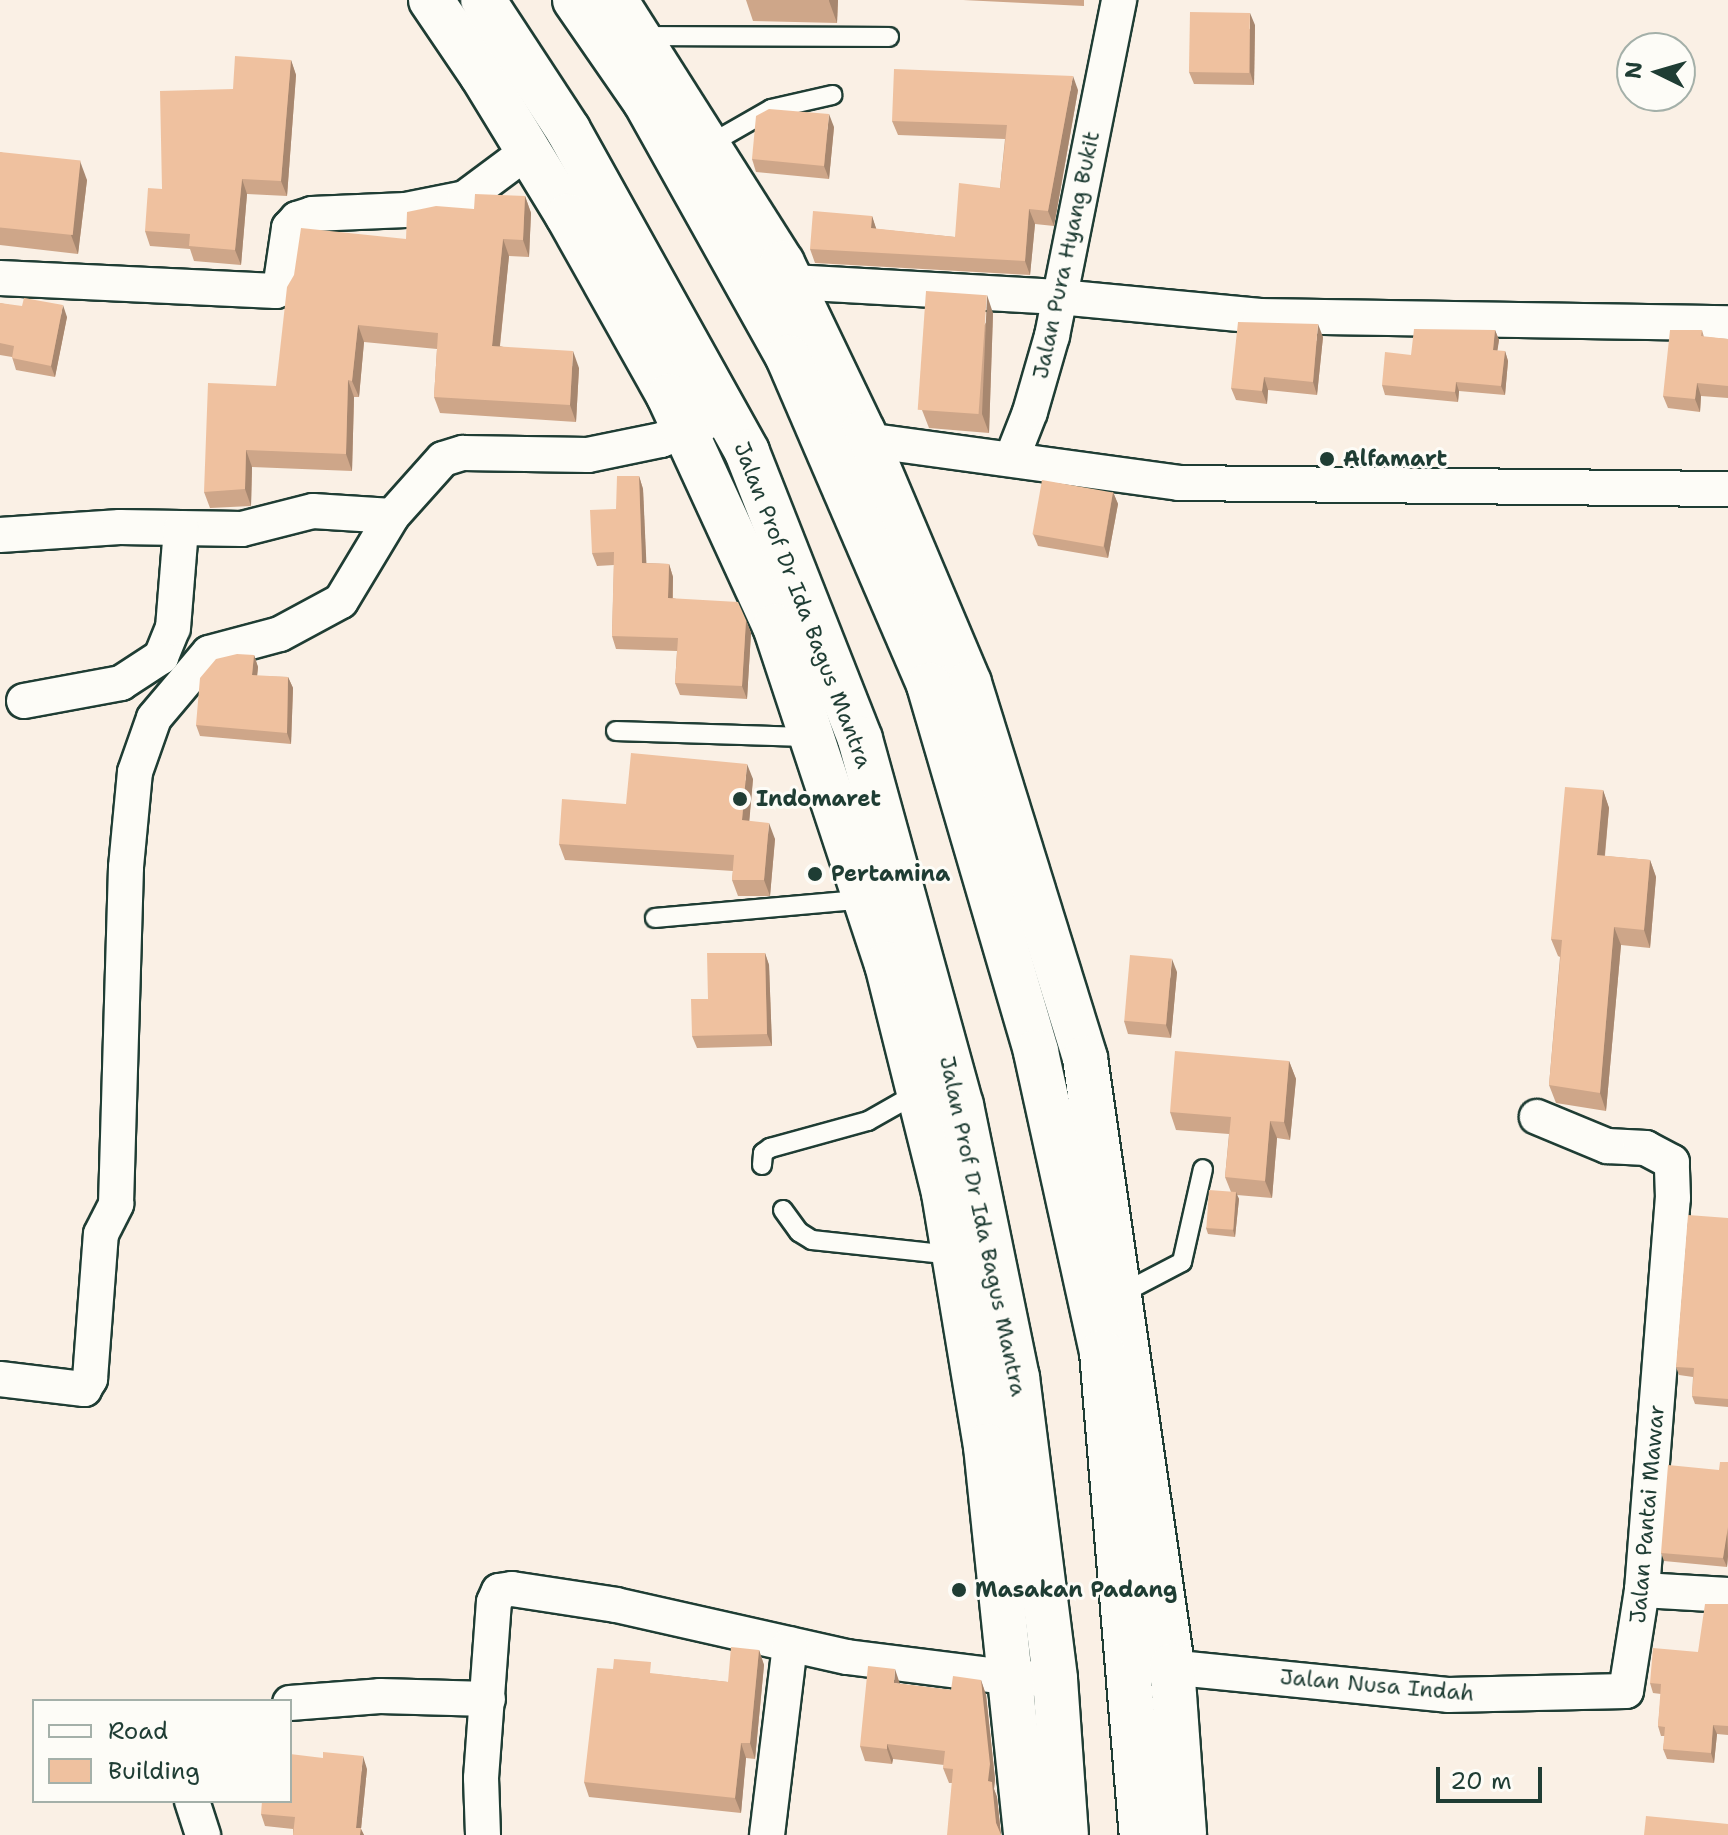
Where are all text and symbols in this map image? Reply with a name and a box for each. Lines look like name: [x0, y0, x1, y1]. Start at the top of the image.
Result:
north arrow: [1616, 32, 1696, 112]
text: N: [1618, 60, 1649, 80]
street label: Jalan Pura Hyang Bukit: [1027, 129, 1105, 381]
street label: Jalan Prof Dr Ida Bagus Mantra: [728, 438, 878, 772]
place label: Alfamart: [1343, 446, 1447, 472]
marker: Alfamart: [1318, 450, 1336, 468]
place label: Indomaret: [756, 786, 881, 812]
marker: Indomaret: [731, 790, 749, 808]
place label: Pertamina: [831, 861, 950, 887]
marker: Pertamina: [806, 865, 824, 883]
street label: Jalan Prof Dr Ida Bagus Mantra: [934, 1053, 1032, 1399]
street label: Jalan Pantai Mawar: [1624, 1403, 1670, 1625]
place label: Masakan Padang: [975, 1577, 1177, 1603]
marker: Masakan Padang: [950, 1581, 968, 1599]
street label: Jalan Nusa Indah: [1279, 1663, 1475, 1707]
legend: [32, 1699, 292, 1803]
text: Road: [108, 1715, 168, 1747]
scale bar: [1440, 1751, 1546, 1801]
text: Building: [108, 1755, 200, 1787]
text: 20 m: [1450, 1765, 1512, 1797]

